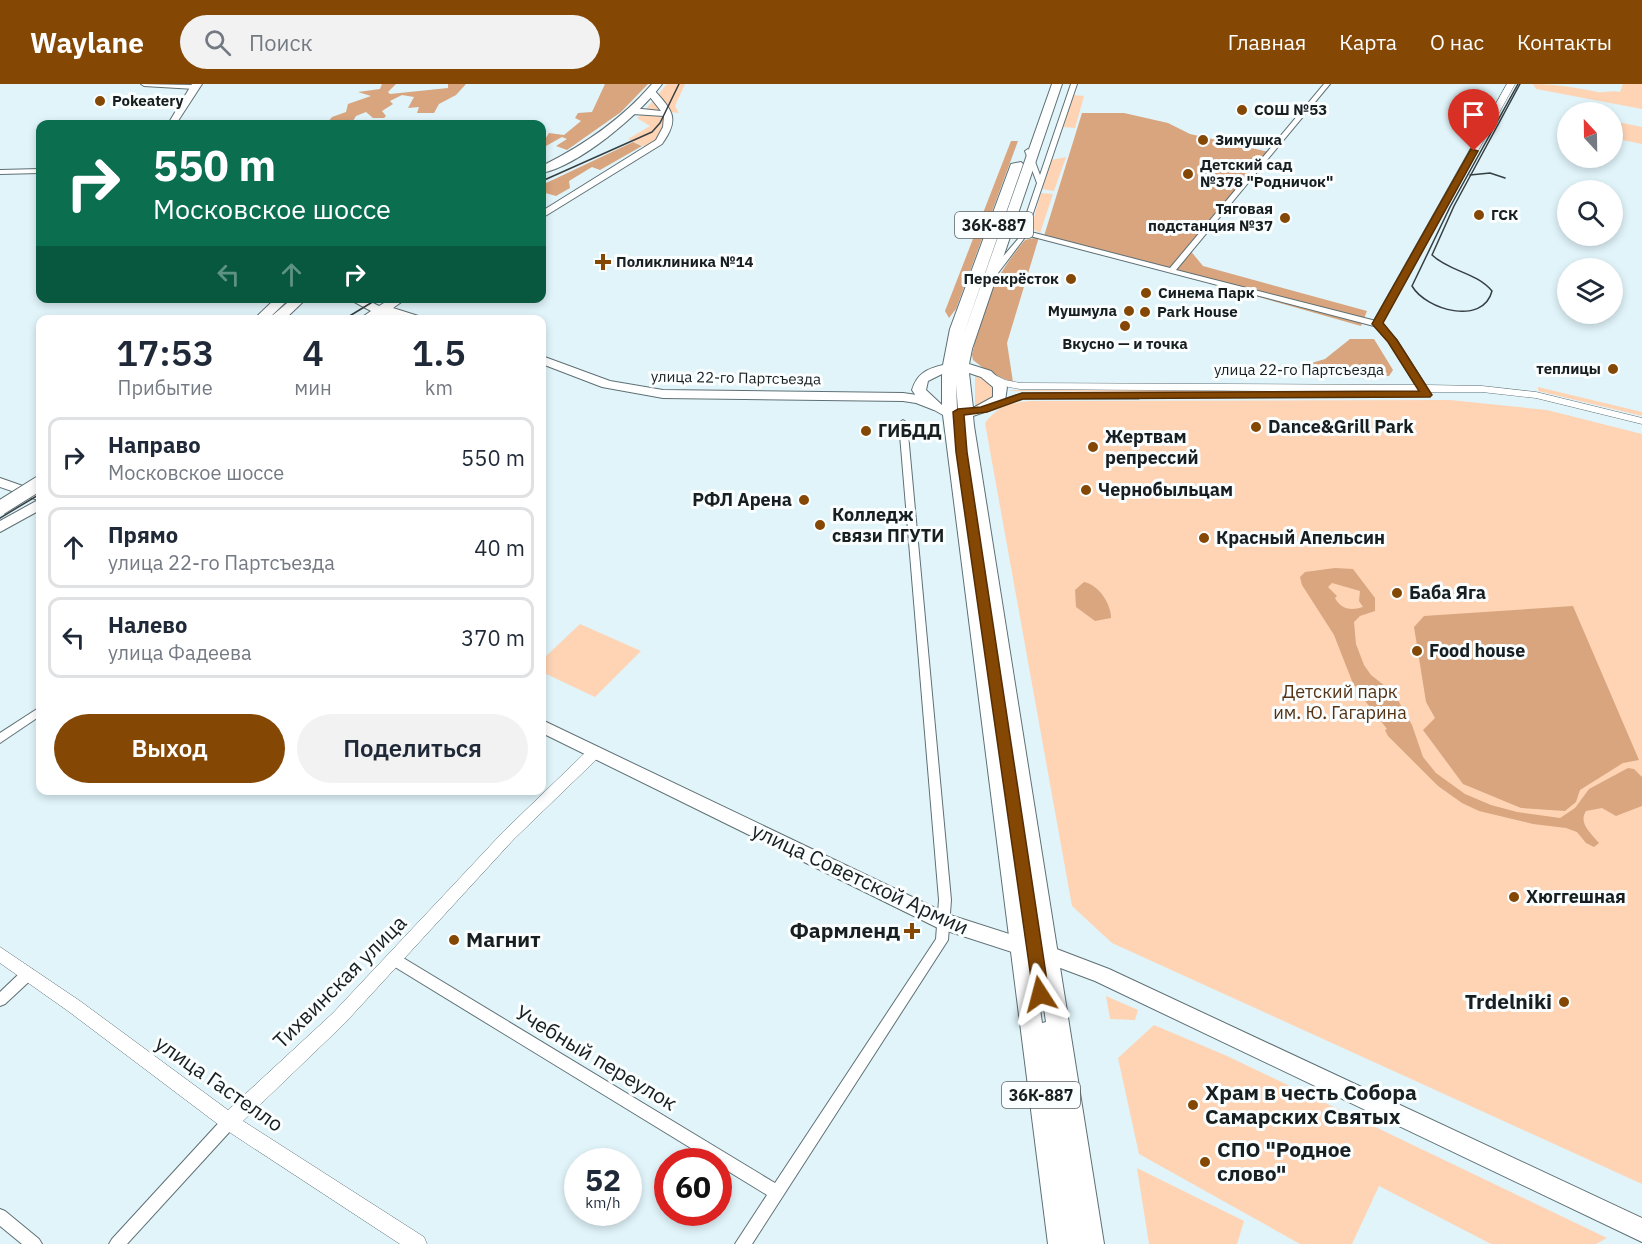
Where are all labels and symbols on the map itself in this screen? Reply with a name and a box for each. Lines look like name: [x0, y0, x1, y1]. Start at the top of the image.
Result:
pin: [1448, 89, 1499, 151]
place label: Pokeatery: [112, 91, 183, 110]
marker: Pokeatery: [93, 94, 107, 108]
place label: СОШ №53: [1254, 100, 1327, 119]
north arrow: [1557, 102, 1623, 168]
marker: СОШ №53: [1235, 103, 1249, 117]
place label: Зимушка: [1215, 130, 1283, 149]
marker: Зимушка: [1196, 133, 1210, 147]
place label: Детский сад №378 "Родничок": [1200, 155, 1333, 191]
marker: Детский сад №378 "Родничок": [1181, 167, 1195, 181]
place label: Тяговая подстанция №37: [1148, 199, 1273, 235]
place label: ГСК: [1491, 205, 1518, 224]
marker: ГСК: [1472, 208, 1486, 222]
marker: Тяговая подстанция №37: [1278, 211, 1292, 225]
road number: 36К-887: [955, 212, 1033, 238]
place label: Поликлиника №14: [616, 252, 754, 271]
marker: Поликлиника №14: [594, 253, 612, 271]
place label: Перекрёсток: [963, 269, 1059, 288]
marker: Перекрёсток: [1064, 272, 1078, 286]
place label: Синема Парк: [1158, 283, 1255, 302]
marker: Синема Парк: [1139, 286, 1153, 300]
place label: Мушмула: [1048, 301, 1117, 320]
place label: Park House: [1157, 302, 1238, 321]
marker: Мушмула: [1122, 304, 1136, 318]
marker: Park House: [1138, 305, 1152, 319]
marker: Вкусно — и точка: [1118, 319, 1132, 333]
place label: Вкусно — и точка: [1062, 334, 1188, 353]
place label: теплицы: [1536, 359, 1601, 378]
street label: улица 22-го Партсъезда: [1214, 360, 1384, 379]
marker: теплицы: [1606, 362, 1620, 376]
street label: улица 22-го Партсъезда: [651, 367, 821, 388]
place label: Dance&Grill Park: [1268, 415, 1414, 438]
place label: ГИБДД: [878, 419, 942, 442]
marker: Dance&Grill Park: [1249, 420, 1263, 434]
marker: ГИБДД: [859, 424, 873, 438]
place label: Жертвам репрессий: [1105, 425, 1198, 469]
marker: Жертвам репрессий: [1086, 440, 1100, 454]
place label: Чернобыльцам: [1098, 478, 1233, 501]
marker: Чернобыльцам: [1079, 483, 1093, 497]
place label: РФЛ Арена: [692, 488, 792, 511]
marker: РФЛ Арена: [797, 493, 811, 507]
place label: Колледж связи ПГУТИ: [832, 503, 944, 547]
marker: Колледж связи ПГУТИ: [813, 518, 827, 532]
place label: Красный Апельсин: [1216, 526, 1385, 549]
marker: Красный Апельсин: [1197, 531, 1211, 545]
place label: Баба Яга: [1409, 581, 1486, 604]
marker: Баба Яга: [1390, 586, 1404, 600]
place label: Food house: [1429, 639, 1525, 662]
marker: Food house: [1410, 644, 1424, 658]
park label: Детский парк им. Ю. Гагарина: [1273, 680, 1407, 724]
street label: улица Советской Армии: [747, 815, 973, 941]
place label: Хюггешная: [1526, 885, 1626, 908]
marker: Хюггешная: [1507, 890, 1521, 904]
street label: Тихвинская улица: [266, 908, 412, 1054]
place label: Фармленд: [790, 916, 900, 944]
marker: Фармленд: [905, 924, 919, 938]
place label: Магнит: [466, 925, 541, 953]
marker: Магнит: [447, 933, 461, 947]
position arrow: [1008, 962, 1072, 1026]
place label: Trdelniki: [1465, 987, 1552, 1015]
marker: Trdelniki: [1557, 995, 1571, 1009]
street label: Учебный переулок: [510, 998, 683, 1116]
street label: улица Гастелло: [150, 1029, 289, 1138]
place label: Храм в честь Собора Самарских Святых: [1205, 1078, 1417, 1130]
road number: 36К-887: [1002, 1082, 1080, 1108]
marker: Храм в честь Собора Самарских Святых: [1186, 1098, 1200, 1112]
place label: СПО "Родное слово": [1217, 1135, 1351, 1187]
speed limit sign: 60: [654, 1148, 732, 1226]
marker: СПО "Родное слово": [1198, 1155, 1212, 1169]

